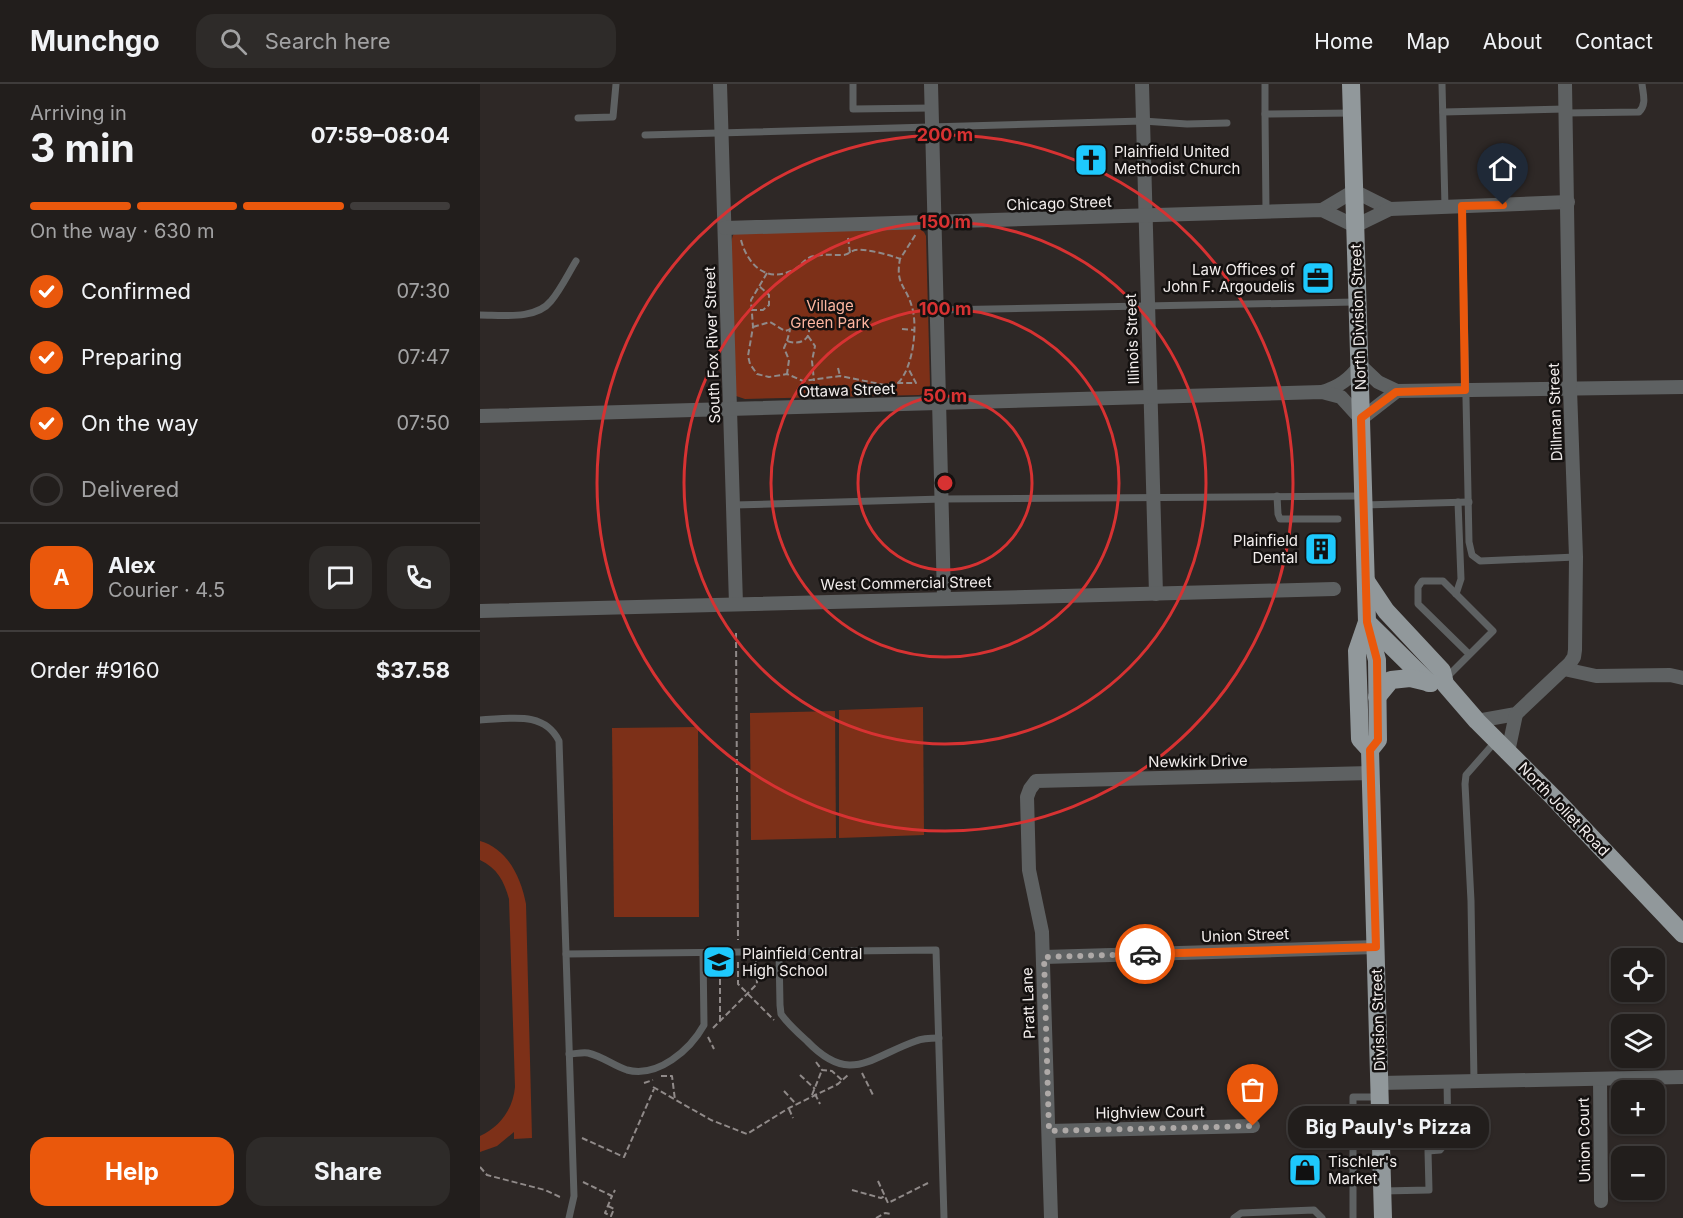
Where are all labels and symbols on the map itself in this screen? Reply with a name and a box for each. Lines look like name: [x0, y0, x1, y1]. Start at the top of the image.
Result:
text: 200 m: [917, 124, 973, 145]
church icon: Plainfield United Methodist Church: [1073, 142, 1109, 178]
place label: Plainfield United Methodist Church: [1114, 142, 1240, 178]
pin: [1477, 143, 1528, 205]
street label: Chicago Street: [1006, 192, 1112, 214]
text: 150 m: [919, 211, 971, 232]
street label: North Division Street: [1346, 243, 1370, 391]
place label: Law Offices of John F. Argoudelis: [1163, 260, 1295, 296]
office icon: Law Offices of John F. Argoudelis: [1300, 260, 1336, 296]
street label: South Fox River Street: [700, 266, 724, 424]
street label: Illinois Street: [1121, 293, 1143, 385]
park label: Village Green Park: [790, 296, 870, 332]
text: 100 m: [919, 298, 971, 319]
street label: Dillman Street: [1544, 362, 1566, 462]
street label: Ottawa Street: [798, 379, 896, 401]
text: 50 m: [923, 385, 967, 406]
centre of rings: [935, 473, 955, 493]
place label: Plainfield Dental: [1233, 531, 1298, 567]
building icon: Plainfield Dental: [1303, 531, 1339, 567]
street label: West Commercial Street: [820, 572, 992, 594]
street label: Newkirk Drive: [1148, 751, 1248, 771]
street label: North Joliet Road: [1514, 758, 1614, 860]
courier: [1115, 924, 1175, 984]
street label: Union Street: [1201, 924, 1289, 946]
school or university icon: Plainfield Central High School: [701, 944, 737, 980]
place label: Plainfield Central High School: [742, 944, 862, 980]
street label: Pratt Lane: [1017, 967, 1039, 1039]
street label: Division Street: [1367, 968, 1389, 1072]
pin: [1227, 1064, 1278, 1126]
street label: Union Court: [1574, 1097, 1594, 1183]
street label: Highview Court: [1095, 1102, 1205, 1122]
callout: Big Pauly's Pizza: [1289, 1105, 1490, 1147]
shop icon: Tischler's Market: [1287, 1152, 1323, 1188]
place label: Tischler's Market: [1328, 1152, 1397, 1188]

